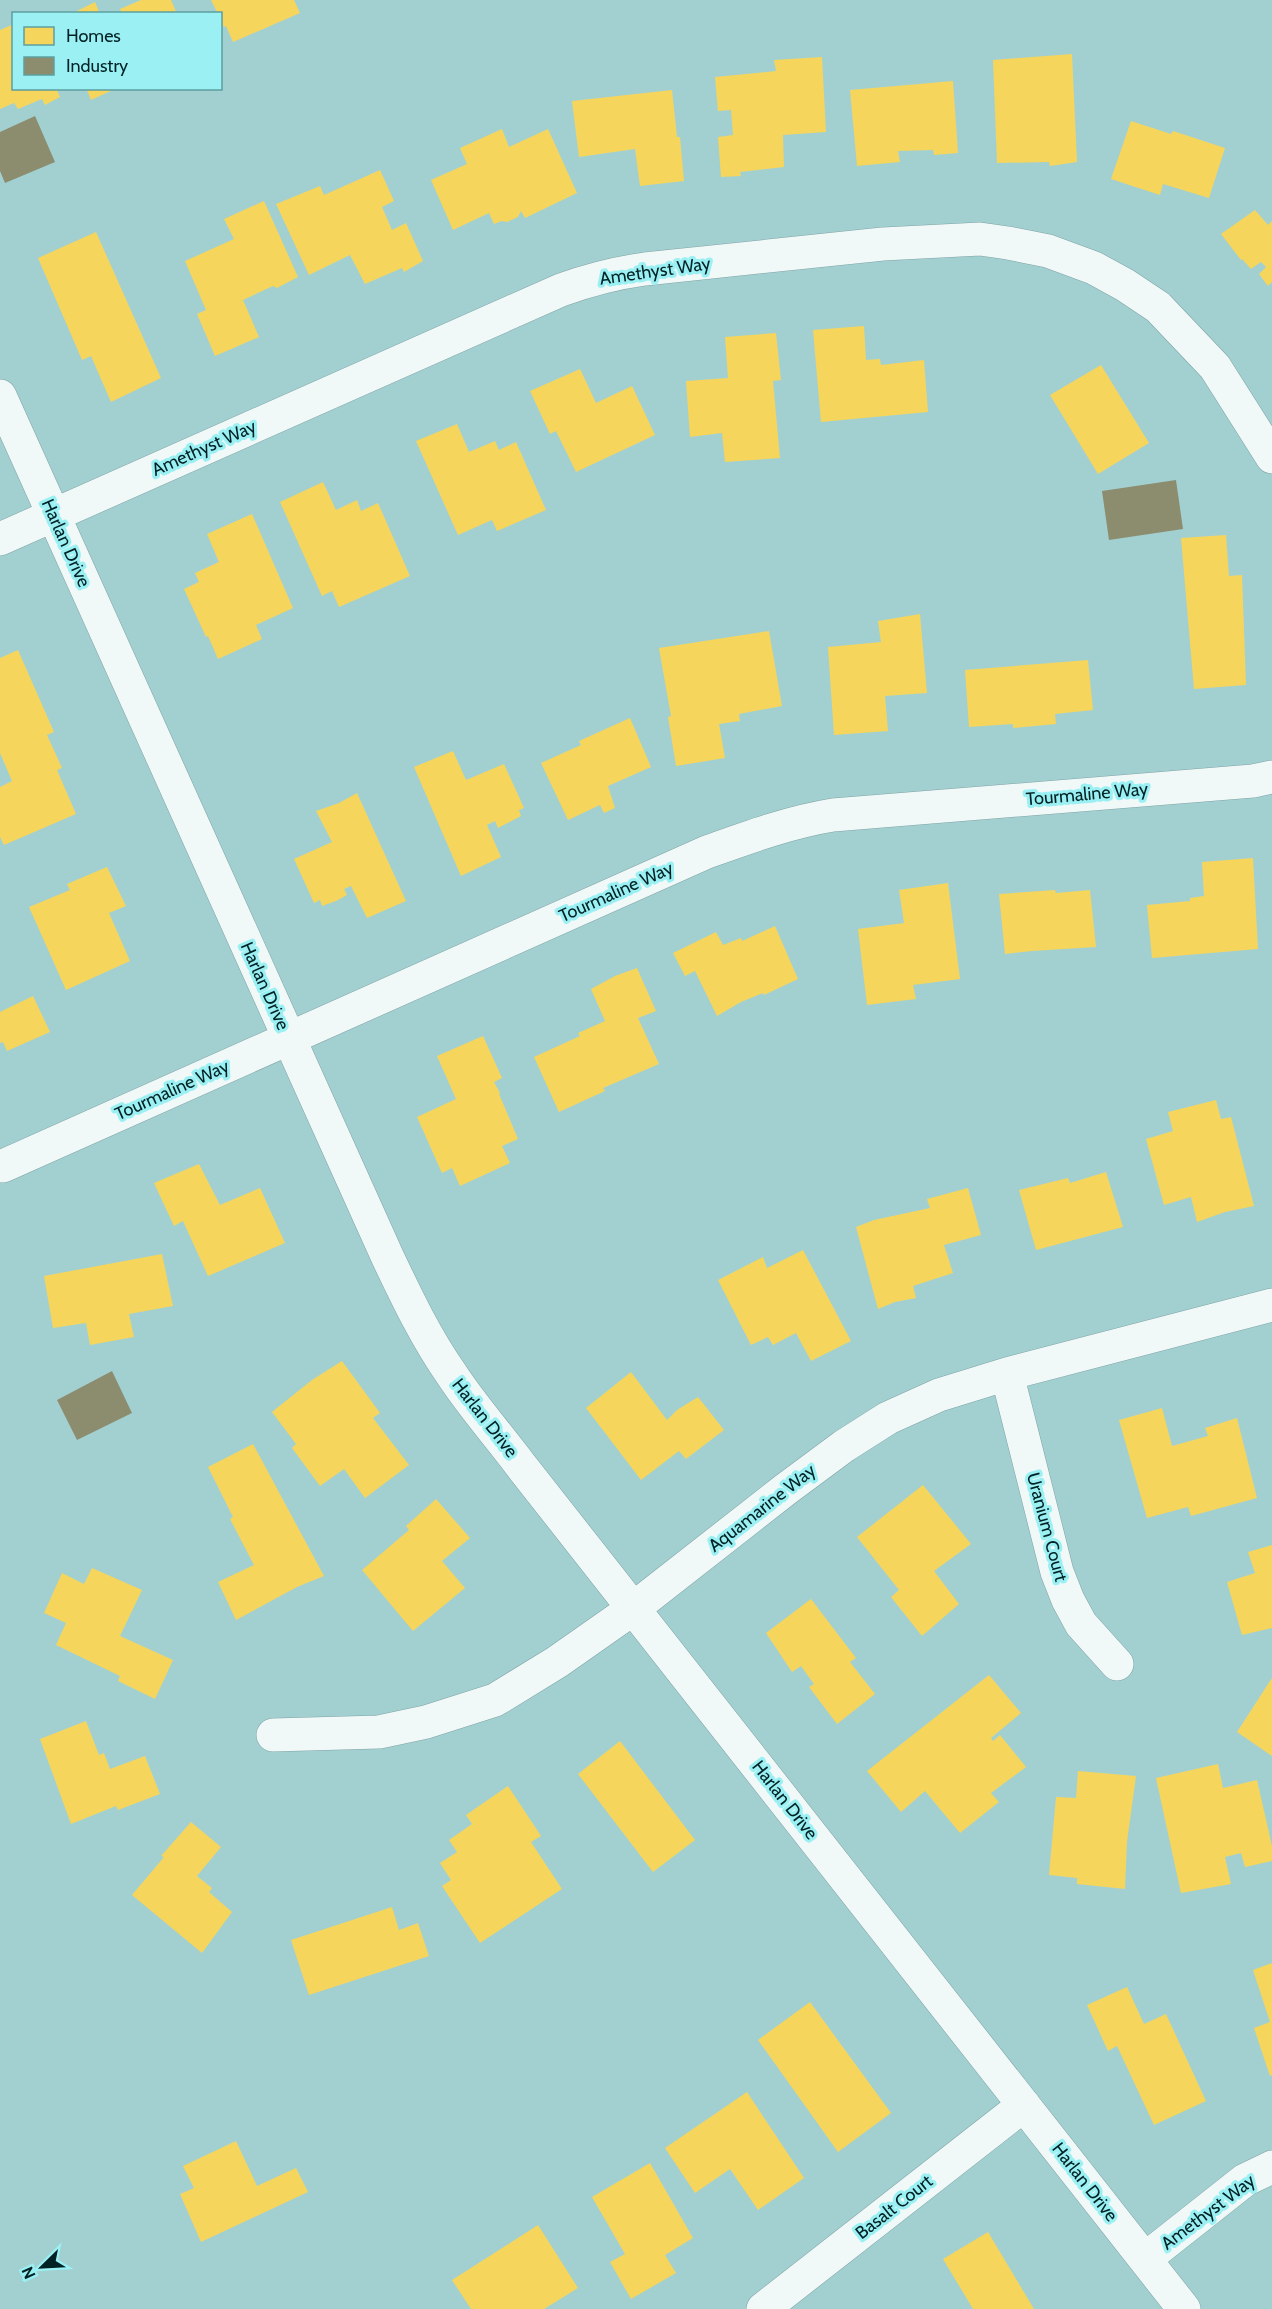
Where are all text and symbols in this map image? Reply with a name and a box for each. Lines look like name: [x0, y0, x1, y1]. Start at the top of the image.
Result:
legend: [12, 12, 222, 90]
text: Homes: [66, 25, 121, 47]
text: Industry: [66, 55, 128, 77]
street label: Amethyst Way: [598, 252, 712, 290]
street label: Amethyst Way: [148, 415, 260, 481]
street label: Harlan Drive: [37, 495, 95, 591]
street label: Tourmaline Way: [1025, 778, 1149, 810]
street label: Tourmaline Way: [555, 857, 677, 927]
street label: Harlan Drive: [236, 938, 294, 1034]
street label: Tourmaline Way: [111, 1055, 233, 1125]
street label: Harlan Drive: [447, 1374, 523, 1462]
street label: Aquamarine Way: [704, 1459, 820, 1557]
street label: Uranium Court: [1022, 1470, 1072, 1584]
street label: Harlan Drive: [747, 1756, 823, 1844]
street label: Harlan Drive: [1047, 2138, 1123, 2226]
street label: Basalt Court: [851, 2170, 937, 2244]
street label: Amethyst Way: [1157, 2170, 1259, 2254]
north arrow: [12, 2237, 72, 2297]
text: N: [18, 2264, 40, 2282]

